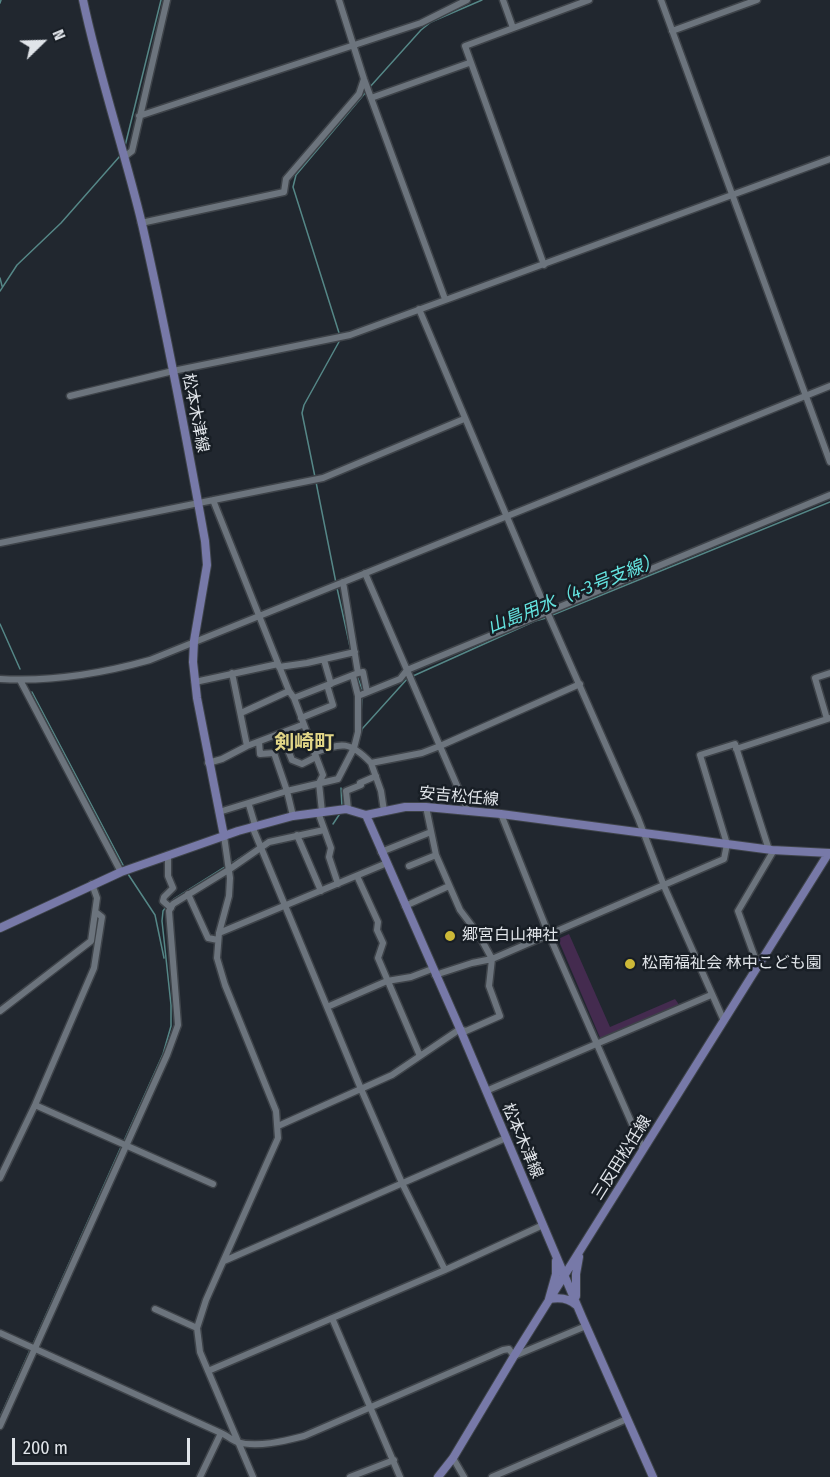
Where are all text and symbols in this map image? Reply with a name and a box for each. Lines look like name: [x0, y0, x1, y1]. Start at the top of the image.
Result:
north arrow: [12, 12, 72, 72]
text: N: [48, 27, 70, 43]
street label: 松本木津線: [178, 372, 212, 454]
water label: 山島用水（4-3号支線）: [485, 549, 663, 639]
district label: 剣崎町: [274, 731, 334, 755]
street label: 安吉松任線: [418, 784, 500, 810]
place label: 郷宮白山神社: [462, 926, 558, 946]
marker: 郷宮白山神社: [443, 929, 457, 943]
place label: 松南福祉会 林中こども園: [642, 954, 822, 974]
marker: 松南福祉会 林中こども園: [623, 957, 637, 971]
street label: 松本木津線: [498, 1100, 546, 1182]
street label: 三反田松任線: [588, 1112, 656, 1204]
scale bar: [15, 1426, 194, 1464]
text: 200 m: [23, 1437, 68, 1459]

